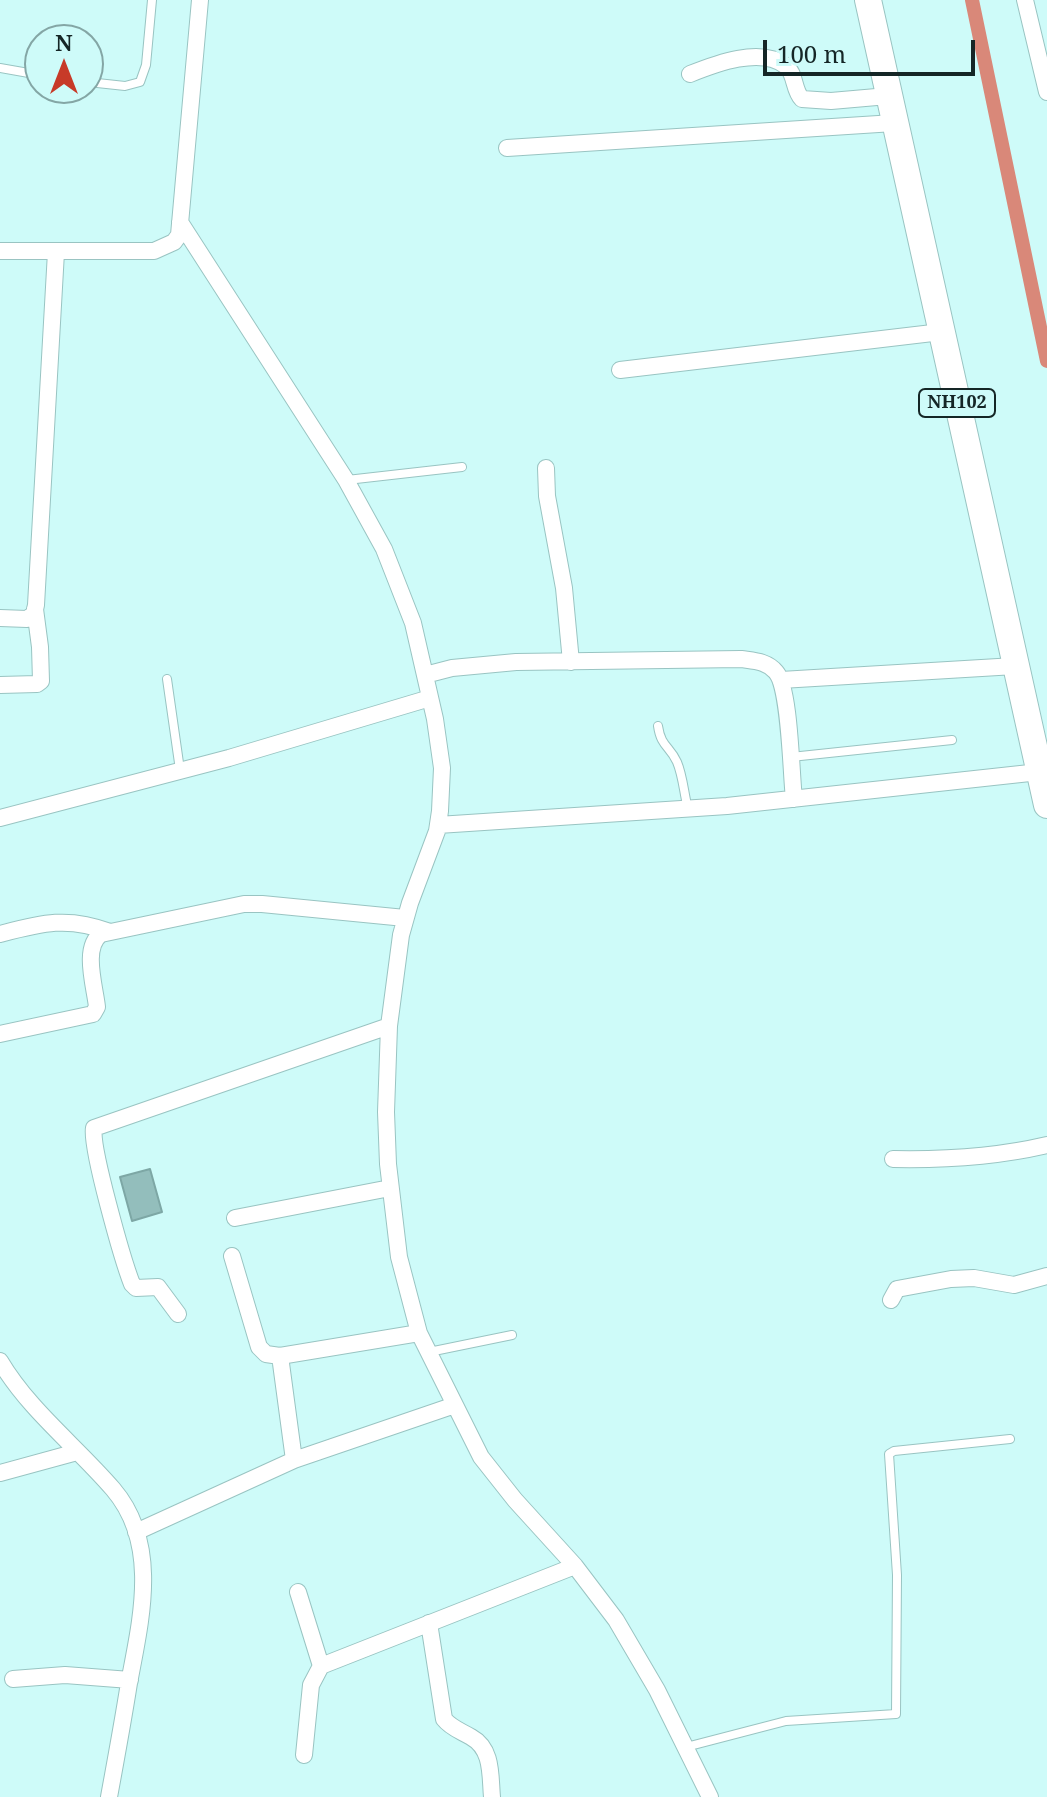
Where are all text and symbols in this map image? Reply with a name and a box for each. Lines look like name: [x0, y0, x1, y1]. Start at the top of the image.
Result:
north arrow: [24, 24, 104, 104]
scale bar: [767, 24, 979, 74]
text: N: [55, 27, 73, 57]
text: 100 m: [777, 37, 846, 70]
road number: NH102: [919, 389, 995, 417]

